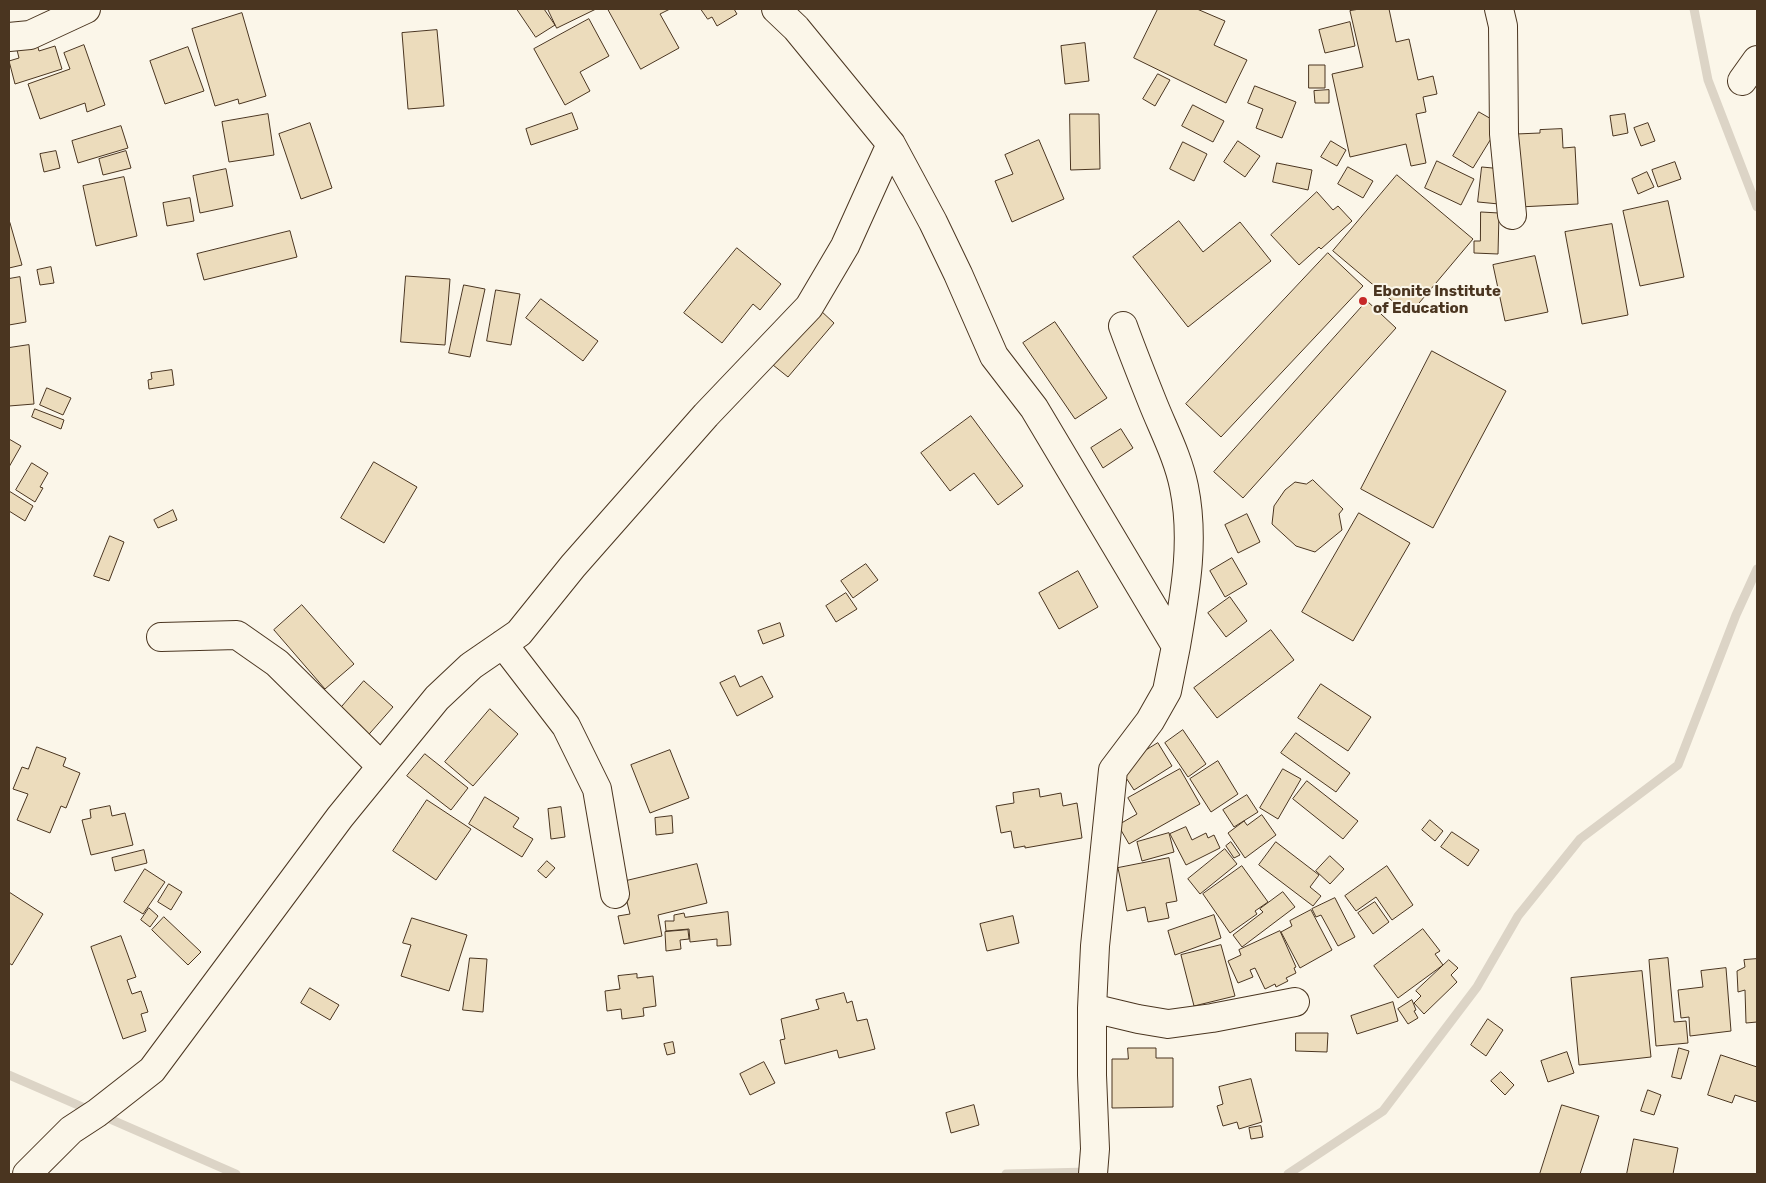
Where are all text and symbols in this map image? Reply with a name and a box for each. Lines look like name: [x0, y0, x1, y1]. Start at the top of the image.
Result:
place label: Ebonite Institute of Education: [1373, 283, 1501, 318]
marker: Ebonite Institute of Education: [1357, 295, 1369, 307]

